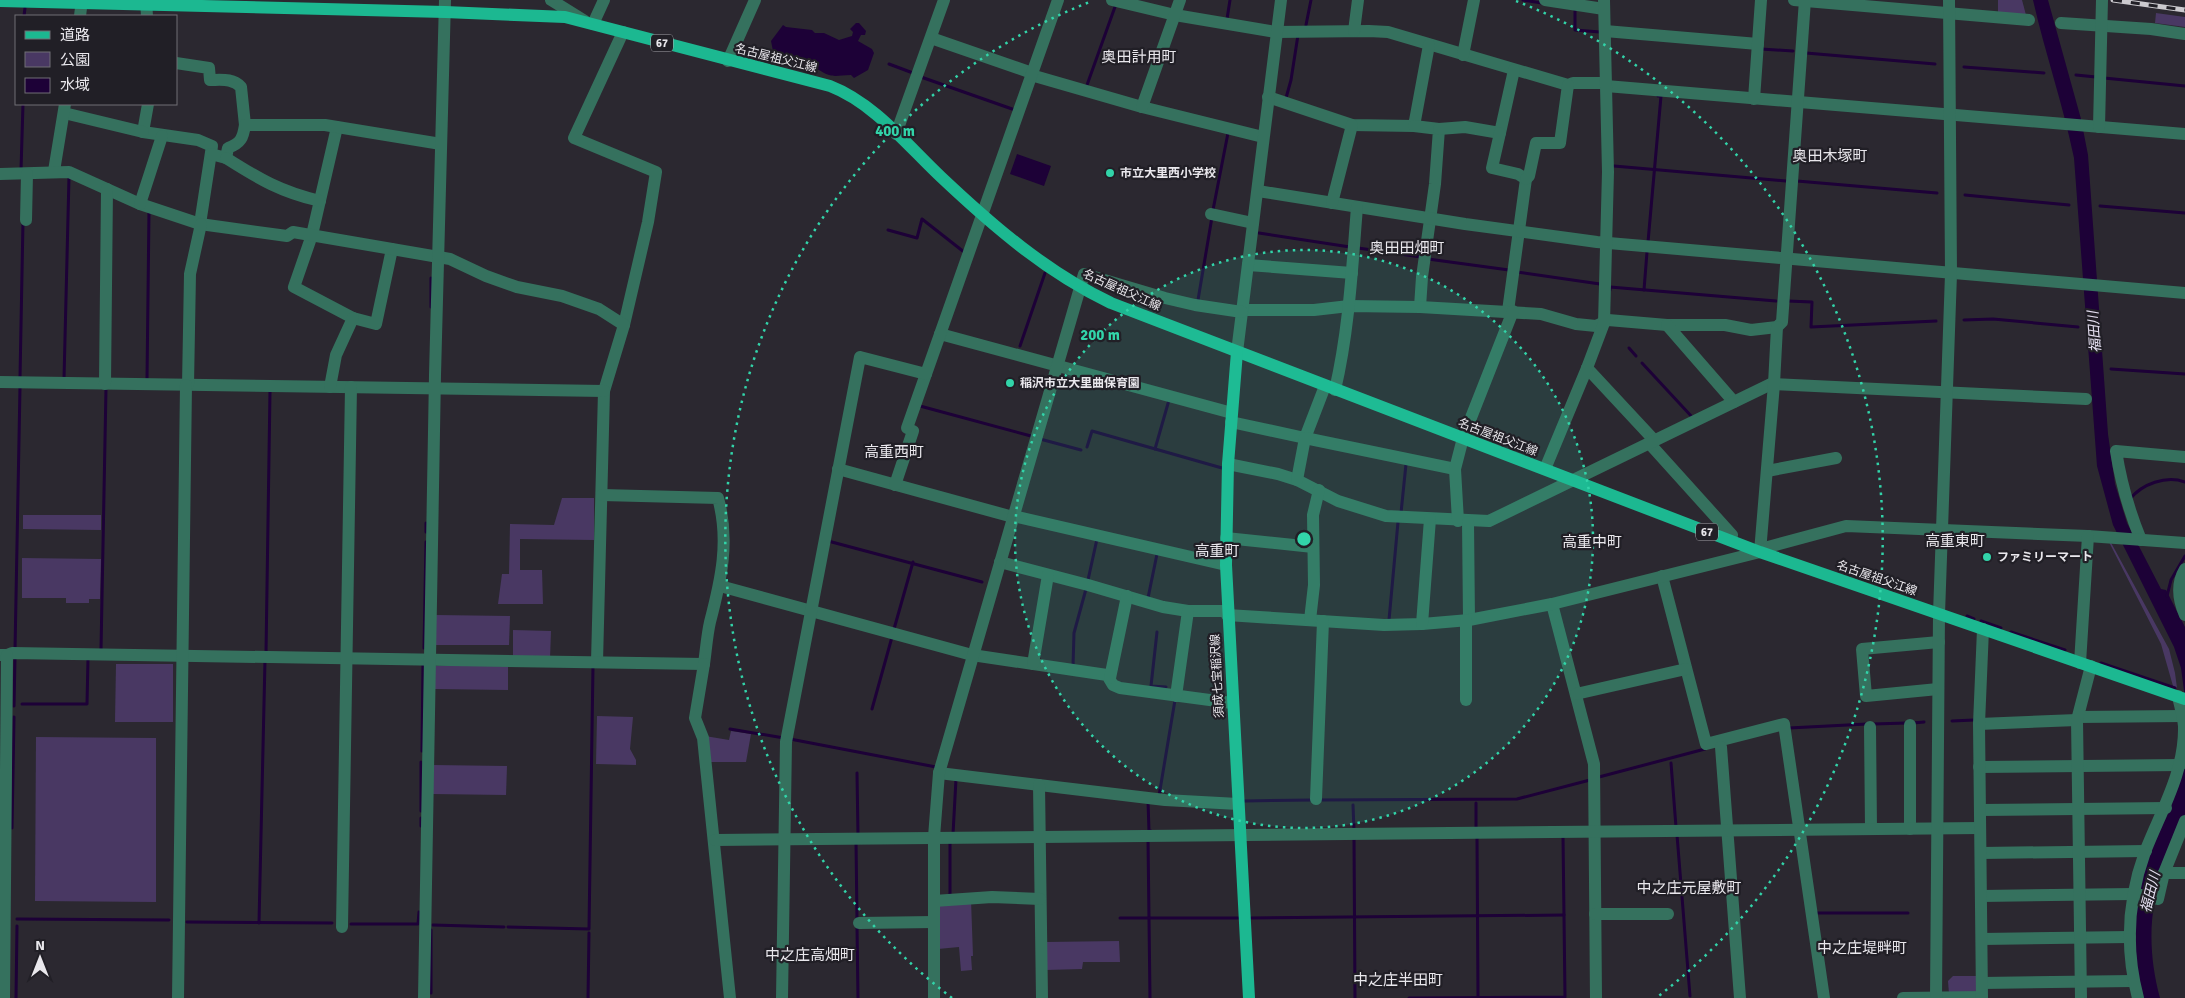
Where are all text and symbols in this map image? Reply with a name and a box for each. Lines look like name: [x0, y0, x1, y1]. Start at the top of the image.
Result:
legend: [15, 15, 178, 105]
text: 道路: [60, 26, 90, 44]
road number: 67: [651, 34, 673, 52]
street label: 名古屋祖父江線: [733, 41, 818, 76]
district label: 奥田計用町: [1101, 48, 1177, 66]
text: 公園: [60, 51, 90, 69]
text: 水域: [60, 76, 90, 94]
text: 400 m: [875, 122, 915, 140]
district label: 奥田木塚町: [1792, 147, 1868, 165]
place label: 市立大里西小学校: [1120, 166, 1216, 181]
marker: 市立大里西小学校: [1104, 167, 1116, 179]
district label: 奥田田畑町: [1369, 239, 1445, 257]
street label: 名古屋祖父江線: [1080, 267, 1163, 314]
water label: 福田川: [2084, 308, 2104, 354]
text: 200 m: [1080, 326, 1120, 344]
place label: 稲沢市立大里曲保育園: [1020, 376, 1140, 391]
marker: 稲沢市立大里曲保育園: [1004, 377, 1016, 389]
street label: 名古屋祖父江線: [1456, 415, 1540, 460]
district label: 高重西町: [864, 443, 924, 461]
road number: 67: [1696, 524, 1718, 540]
centre of rings: [1295, 530, 1313, 548]
district label: 高重東町: [1925, 532, 1985, 550]
district label: 高重中町: [1562, 533, 1622, 551]
district label: 高重町: [1194, 542, 1240, 560]
place label: ファミリーマート: [1997, 550, 2093, 565]
marker: ファミリーマート: [1981, 551, 1993, 563]
street label: 名古屋祖父江線: [1835, 558, 1919, 599]
street label: 須成七宝稲沢線: [1208, 634, 1227, 718]
water label: 福田川: [2137, 868, 2164, 915]
district label: 中之庄元屋敷町: [1636, 879, 1742, 897]
north arrow: [15, 933, 65, 983]
text: N: [35, 937, 45, 954]
district label: 中之庄堤畔町: [1817, 939, 1907, 957]
district label: 中之庄高畑町: [765, 946, 855, 964]
district label: 中之庄半田町: [1353, 971, 1443, 989]

